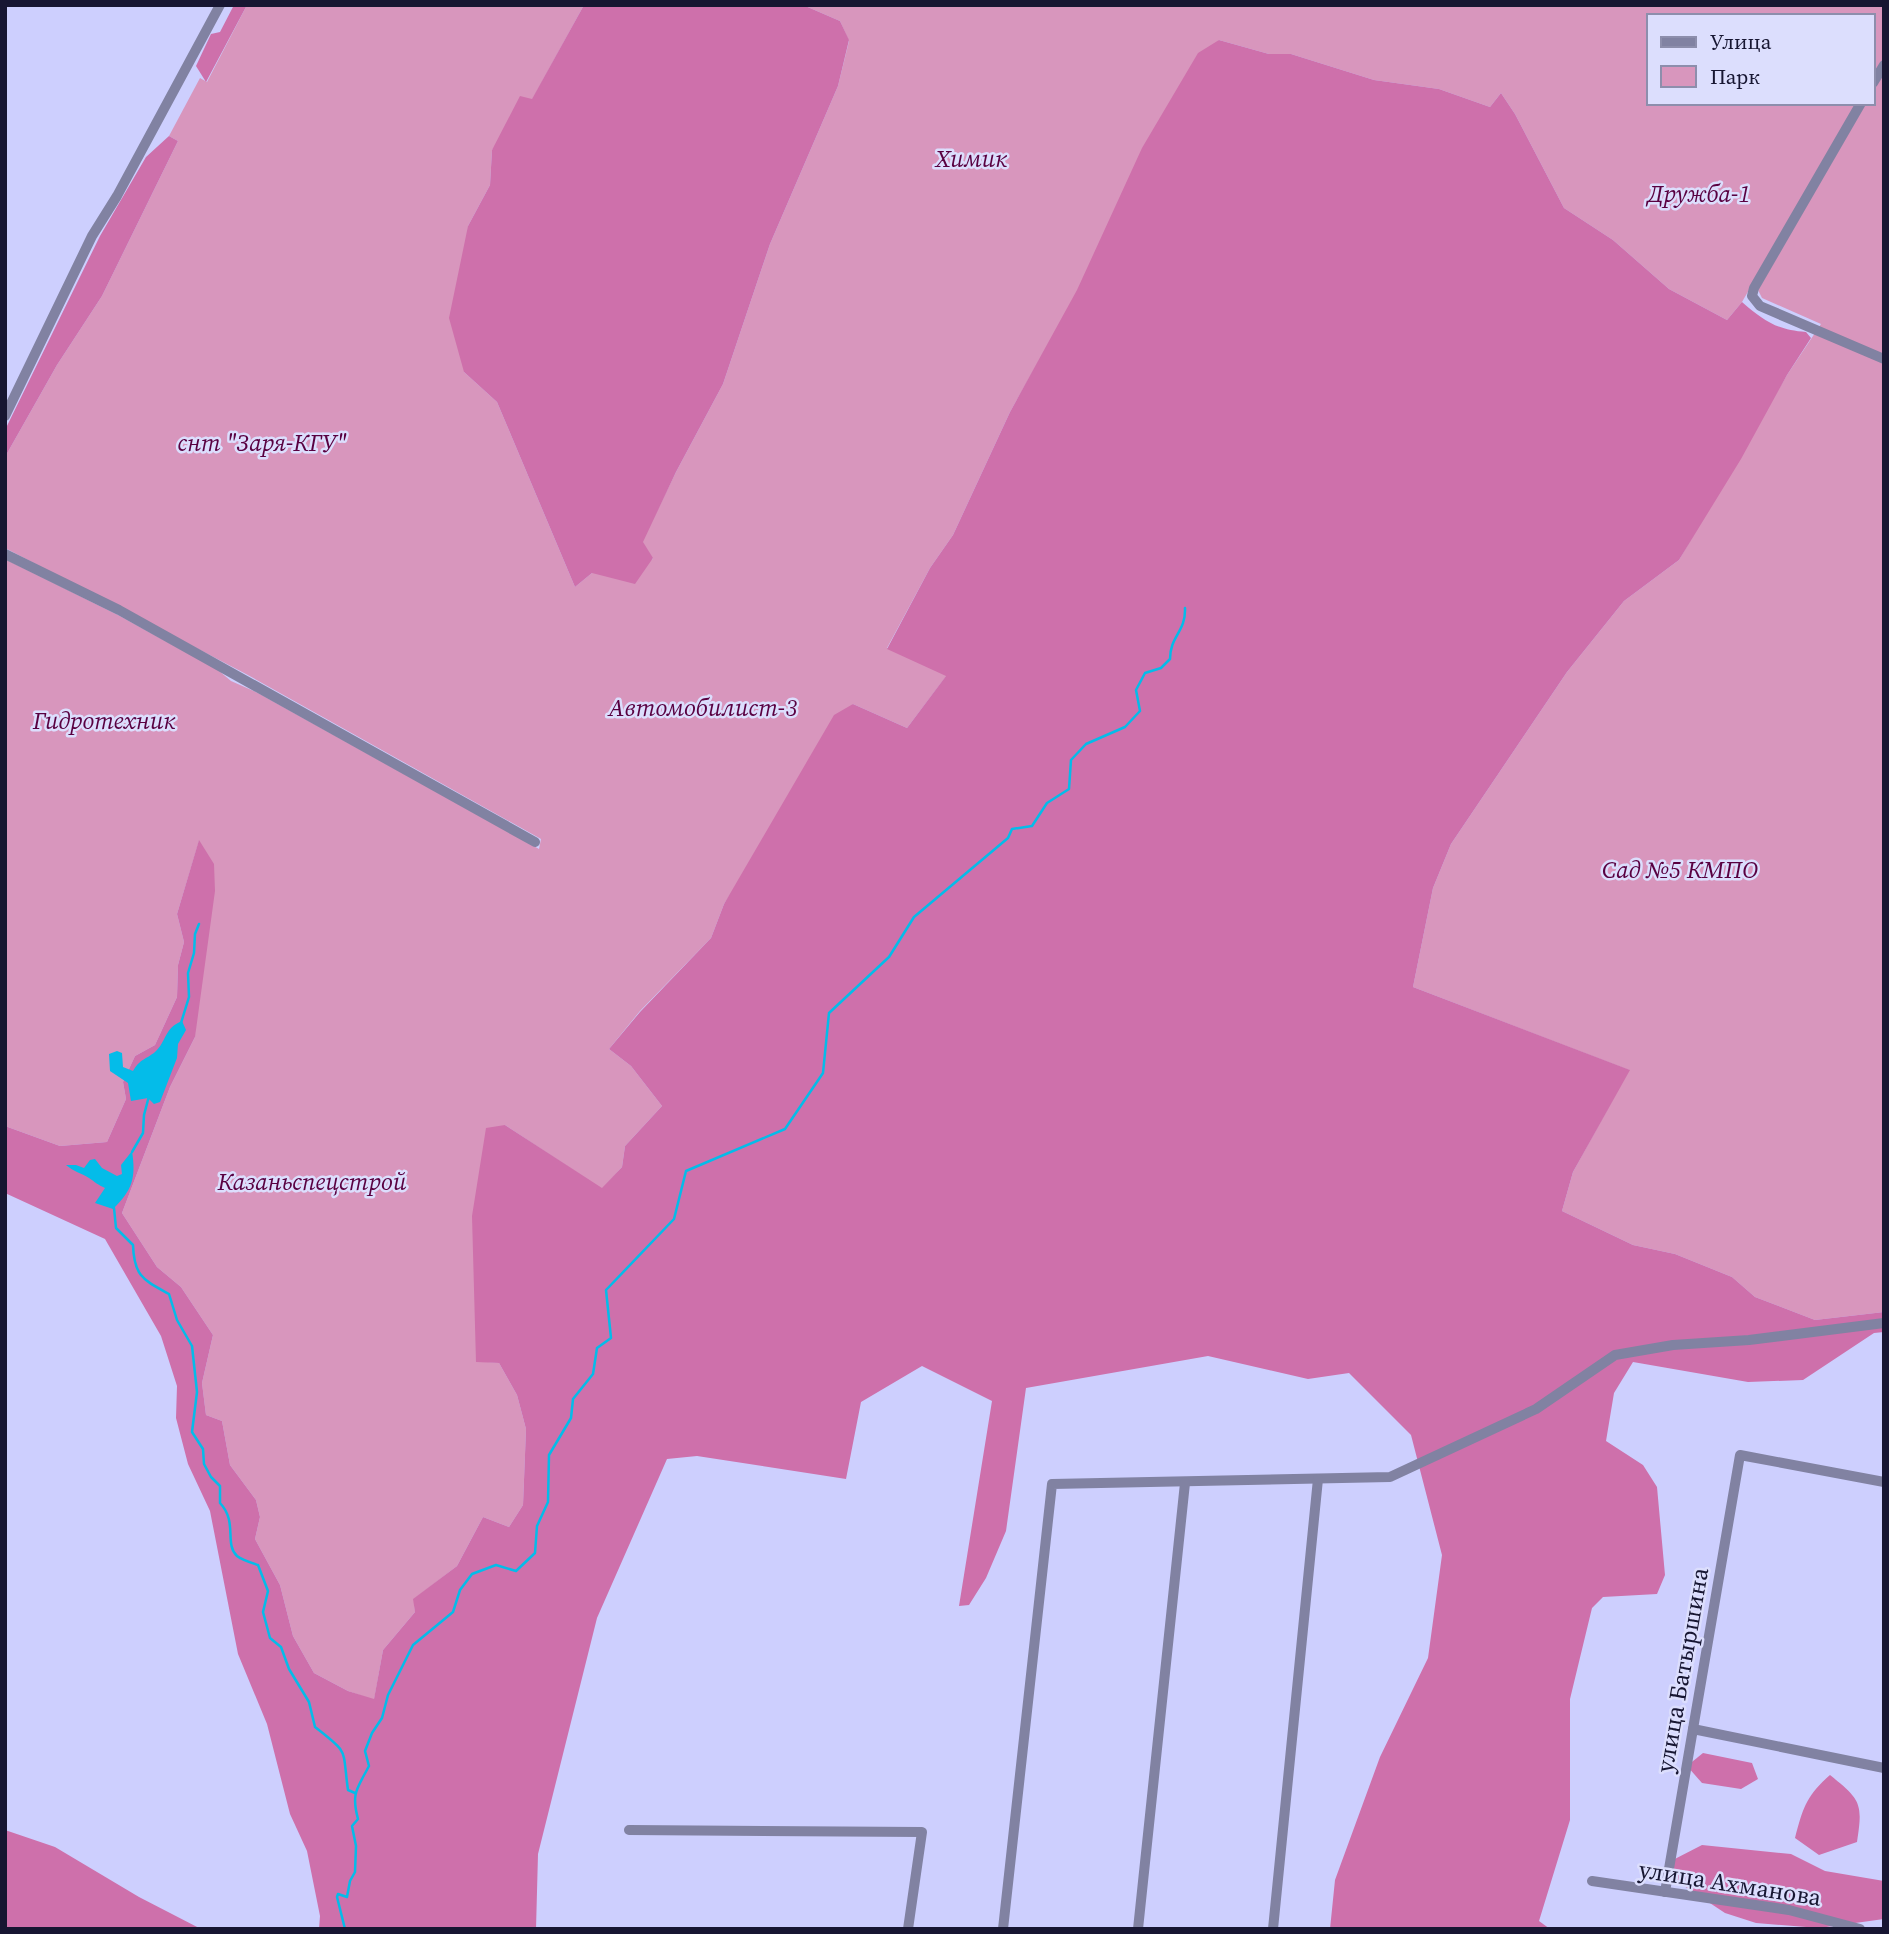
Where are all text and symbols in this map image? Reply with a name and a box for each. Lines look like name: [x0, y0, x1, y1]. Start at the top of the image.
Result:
legend: [1647, 14, 1875, 105]
text: Улица: [1710, 27, 1772, 56]
text: Парк: [1710, 62, 1760, 91]
park label: Химик: [934, 142, 1007, 175]
park label: Дружба-1: [1645, 177, 1751, 210]
park label: снт "Заря-КГУ": [177, 426, 347, 459]
park label: Автомобилист-3: [606, 691, 798, 724]
park label: Гидротехник: [32, 704, 175, 737]
park label: Сад №5 КМПО: [1602, 853, 1758, 886]
park label: Казаньспецстрой: [217, 1165, 407, 1198]
street label: улица Батыршина: [1648, 1564, 1716, 1775]
street label: улица Ахманова: [1636, 1852, 1824, 1914]

